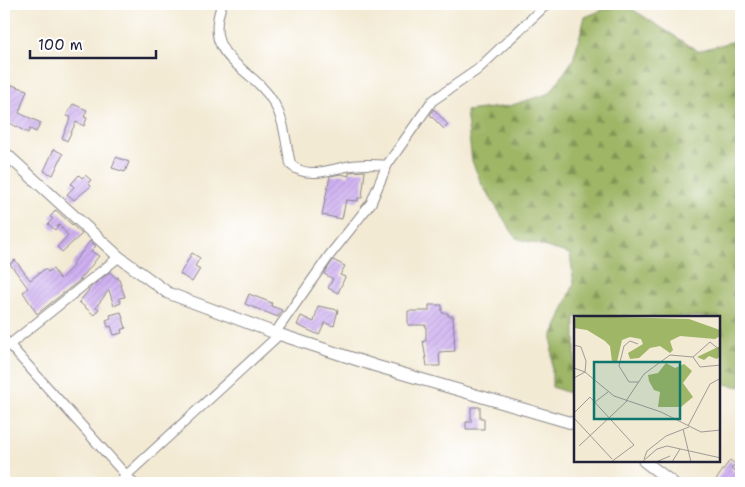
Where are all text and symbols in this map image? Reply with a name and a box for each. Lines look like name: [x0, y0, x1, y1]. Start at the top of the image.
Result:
scale bar: [30, 28, 156, 60]
text: 100 m: [38, 35, 83, 55]
inset map: [574, 316, 720, 462]

